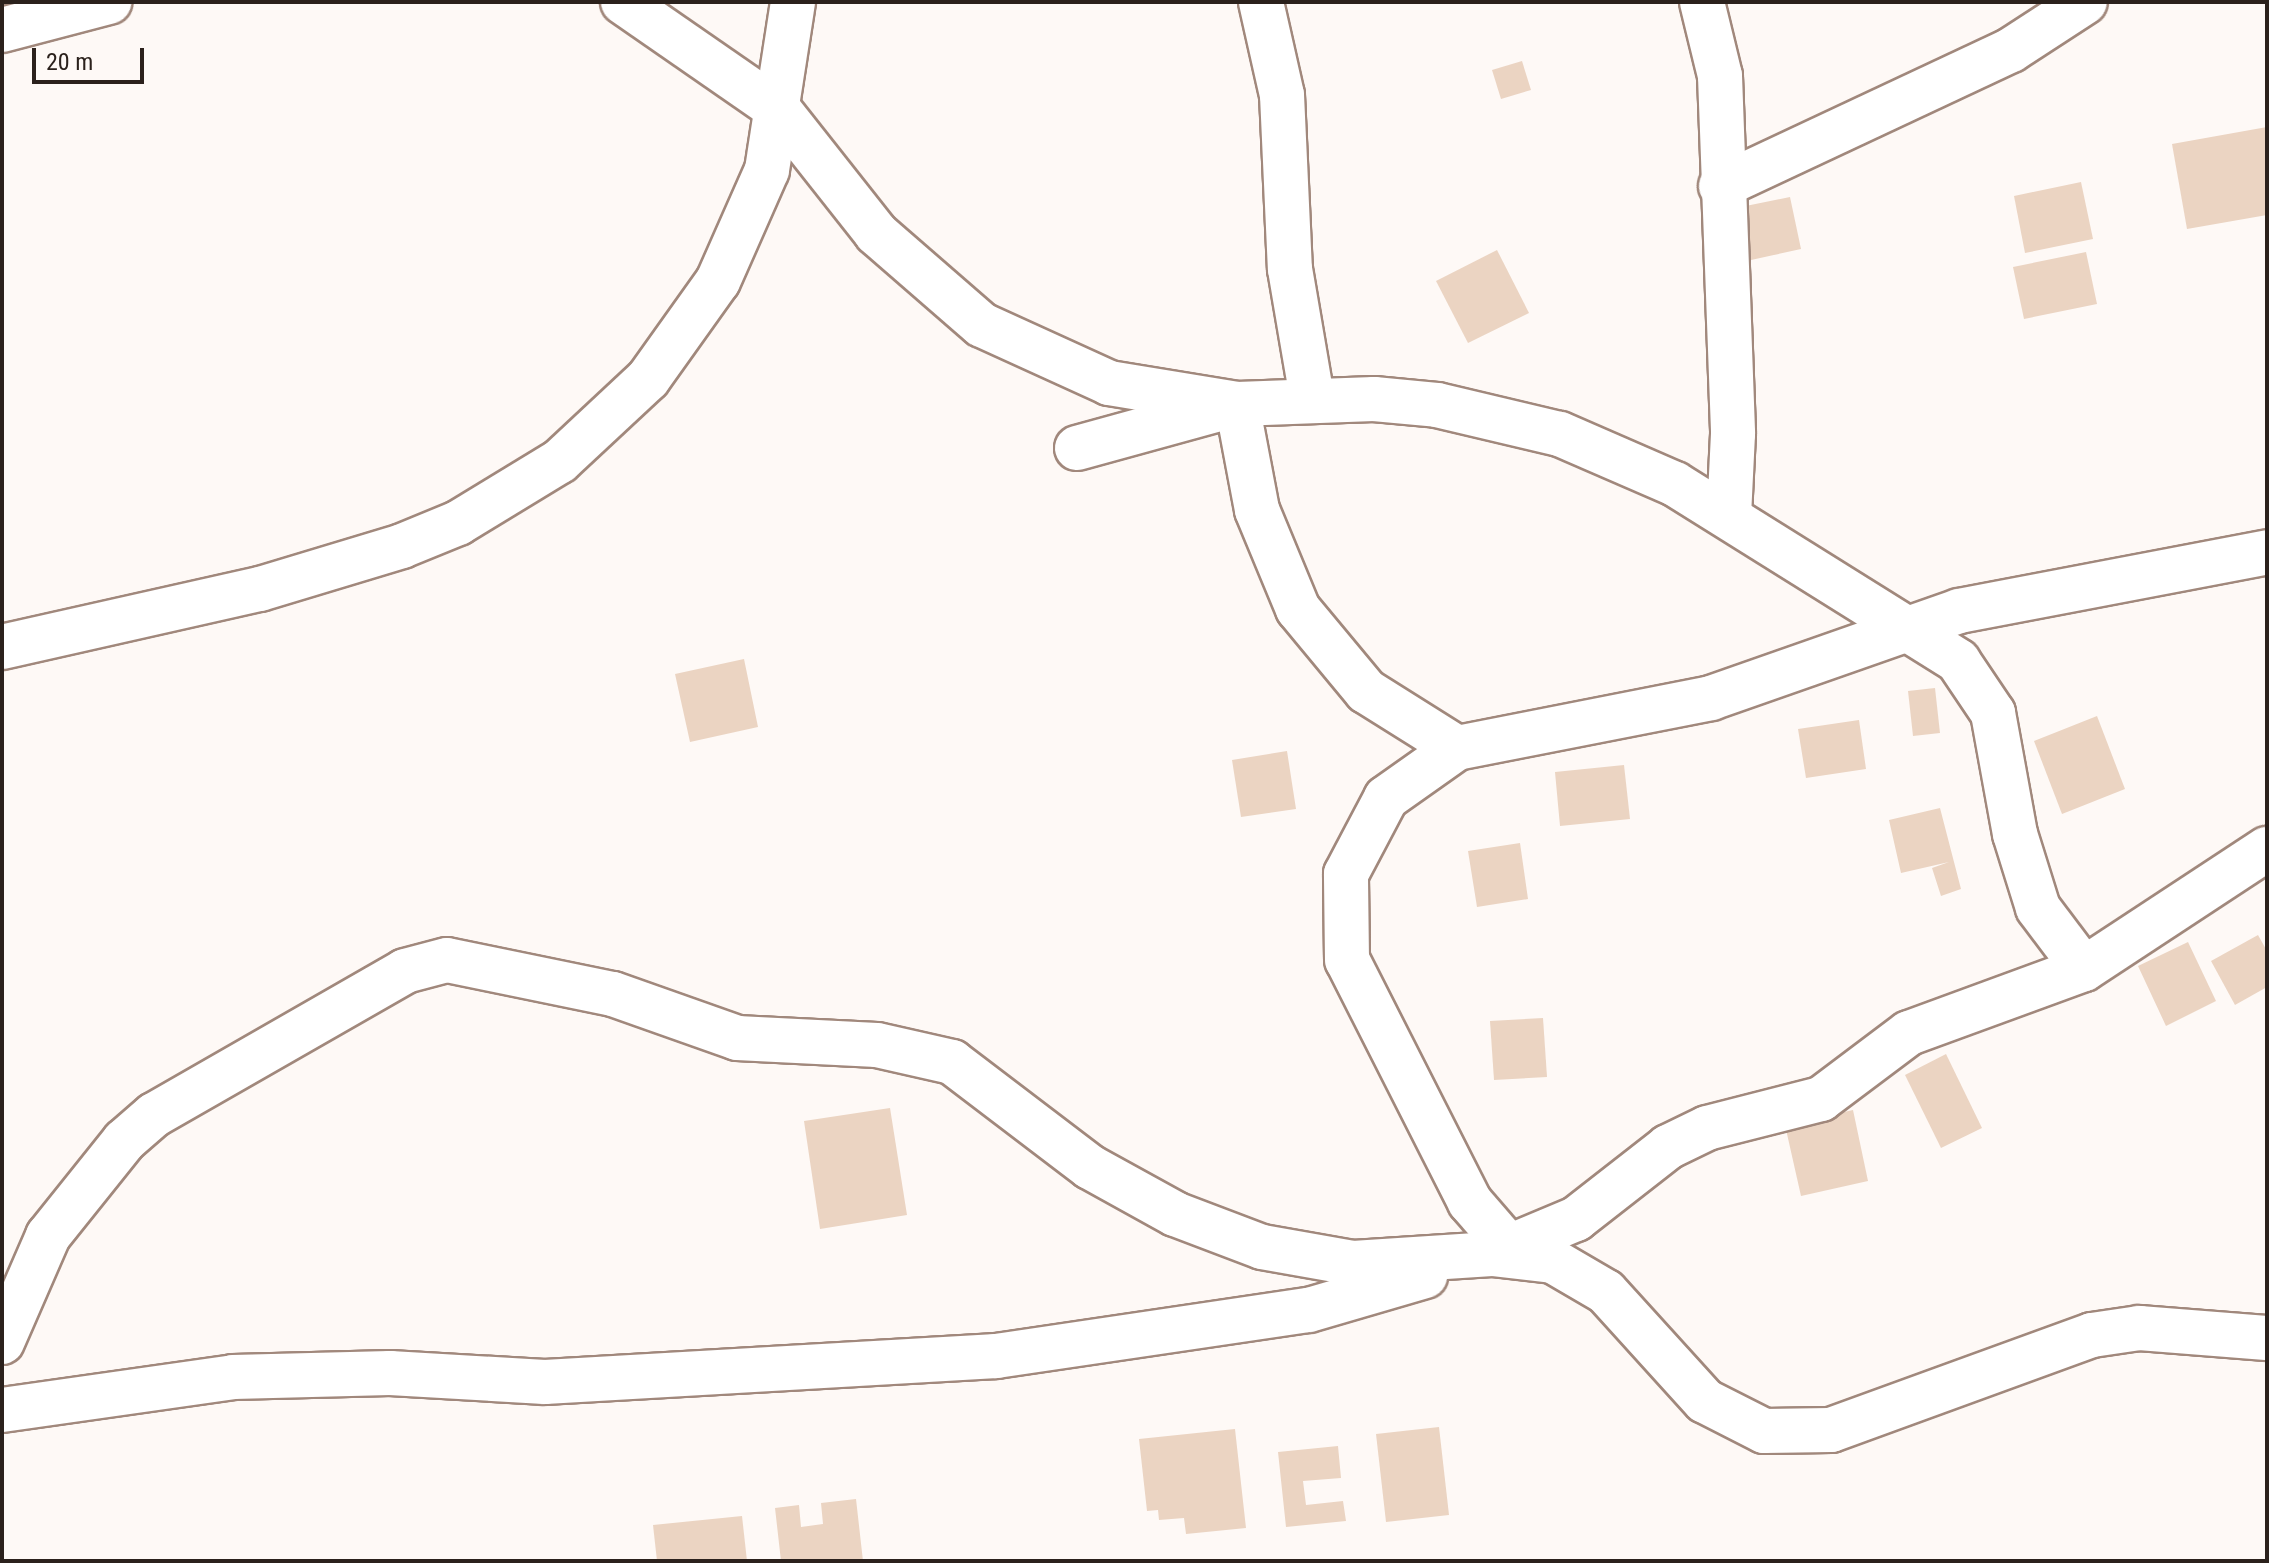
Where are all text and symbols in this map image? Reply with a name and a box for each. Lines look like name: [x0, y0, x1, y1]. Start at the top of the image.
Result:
scale bar: [36, 32, 148, 82]
text: 20 m: [46, 48, 93, 76]

